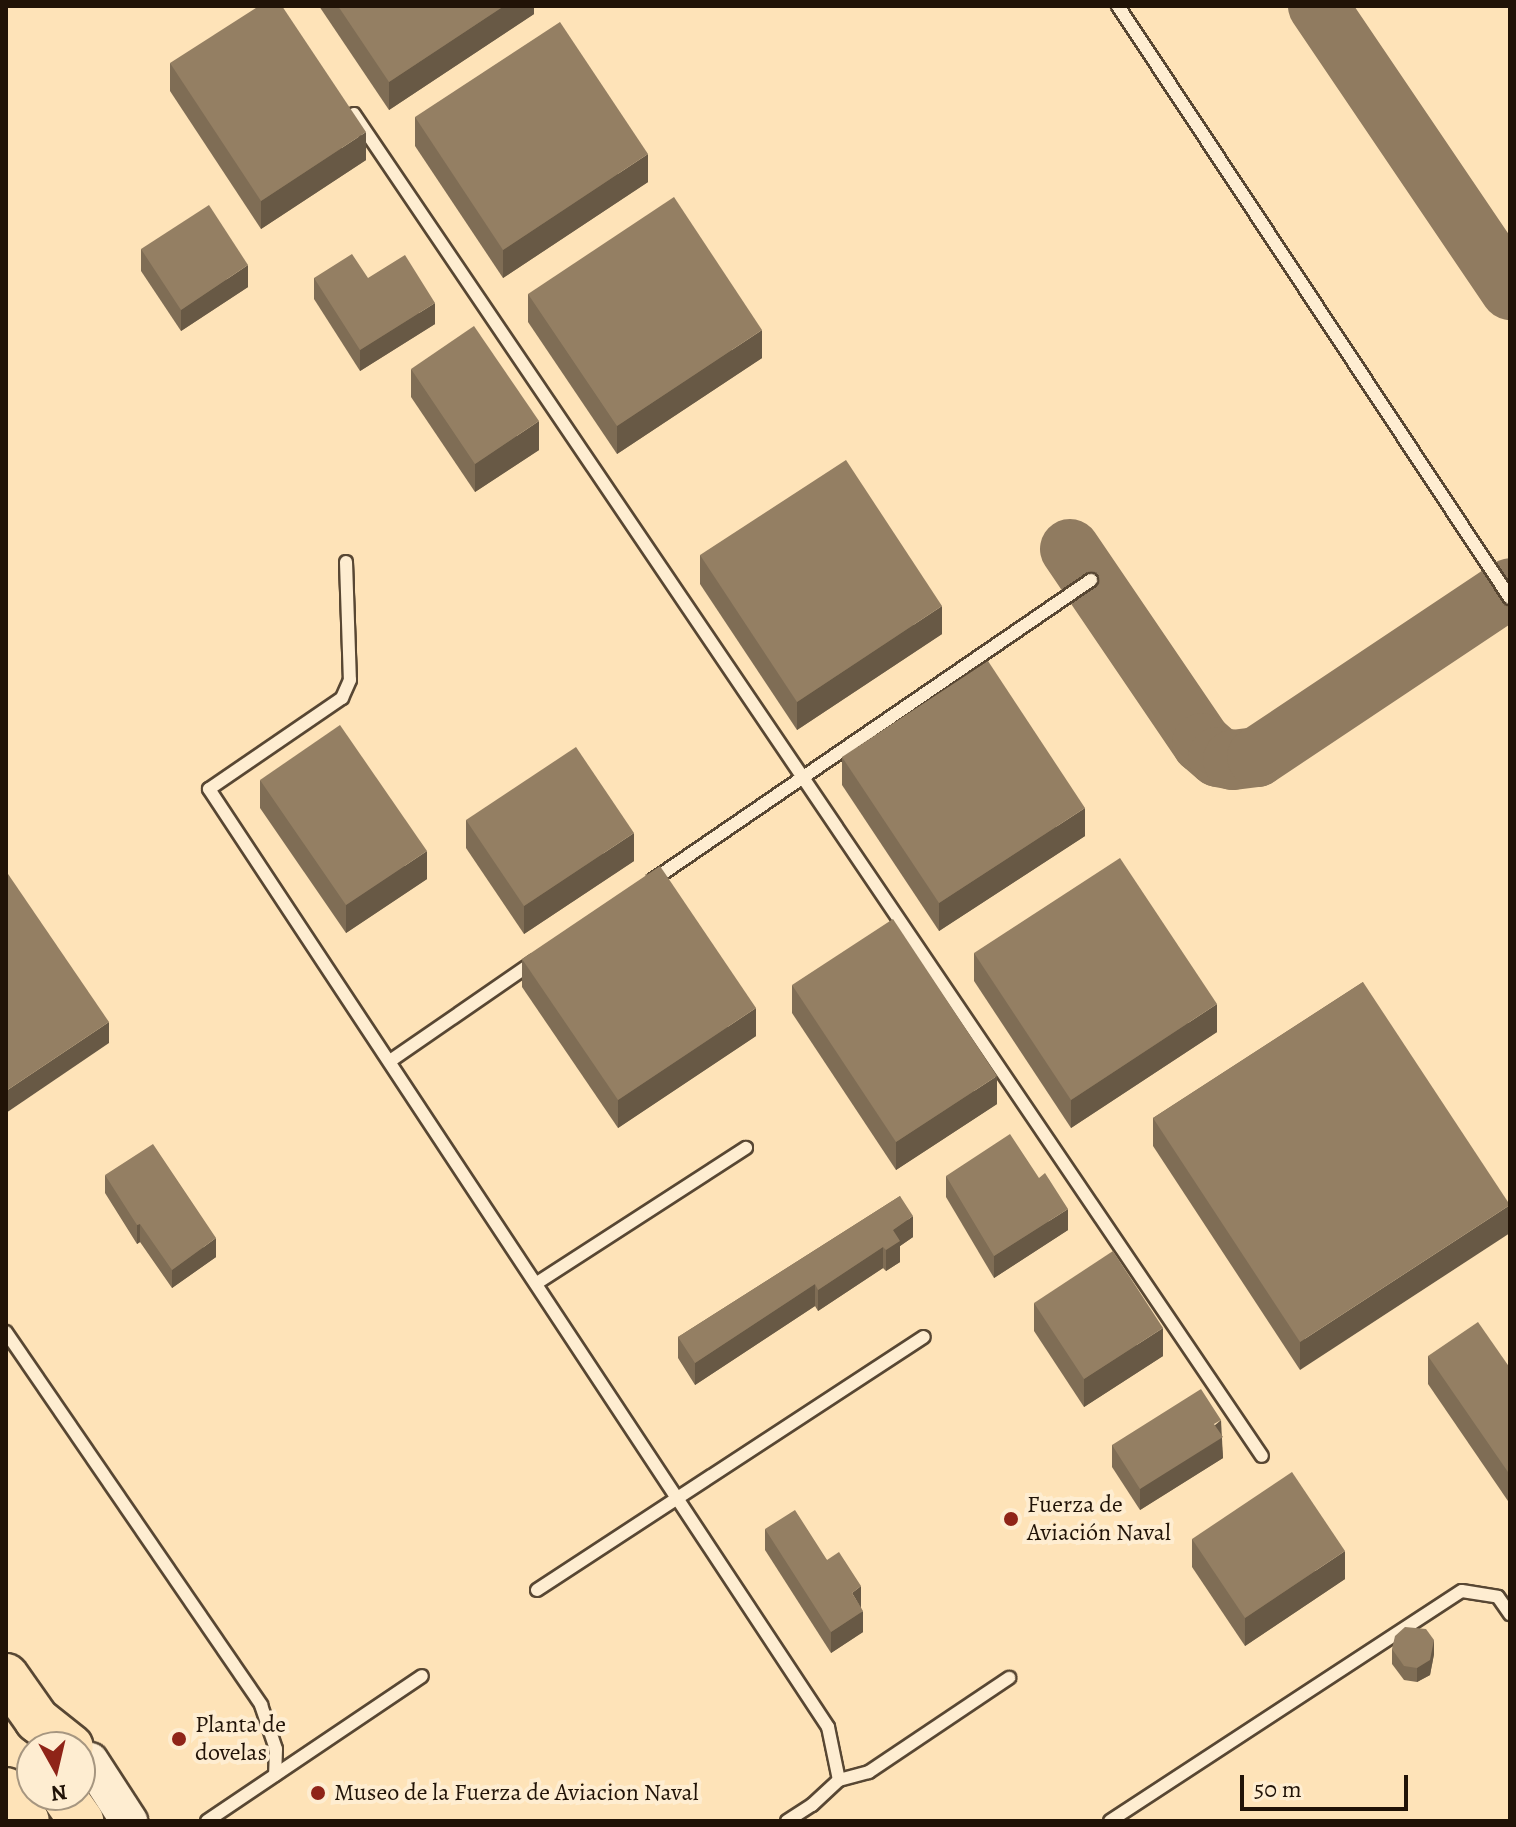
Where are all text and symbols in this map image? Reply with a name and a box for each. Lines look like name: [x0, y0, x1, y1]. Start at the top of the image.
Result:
place label: Fuerza de Aviación Naval: [1027, 1491, 1171, 1547]
marker: Fuerza de Aviación Naval: [1002, 1510, 1020, 1528]
place label: Planta de dovelas: [195, 1711, 286, 1767]
marker: Planta de dovelas: [170, 1730, 188, 1748]
north arrow: [16, 1731, 96, 1811]
scale bar: [1244, 1759, 1412, 1809]
text: 50 m: [1254, 1773, 1302, 1805]
text: N: [49, 1777, 69, 1809]
place label: Museo de la Fuerza de Aviacion Naval: [334, 1779, 699, 1807]
marker: Museo de la Fuerza de Aviacion Naval: [309, 1784, 327, 1802]

